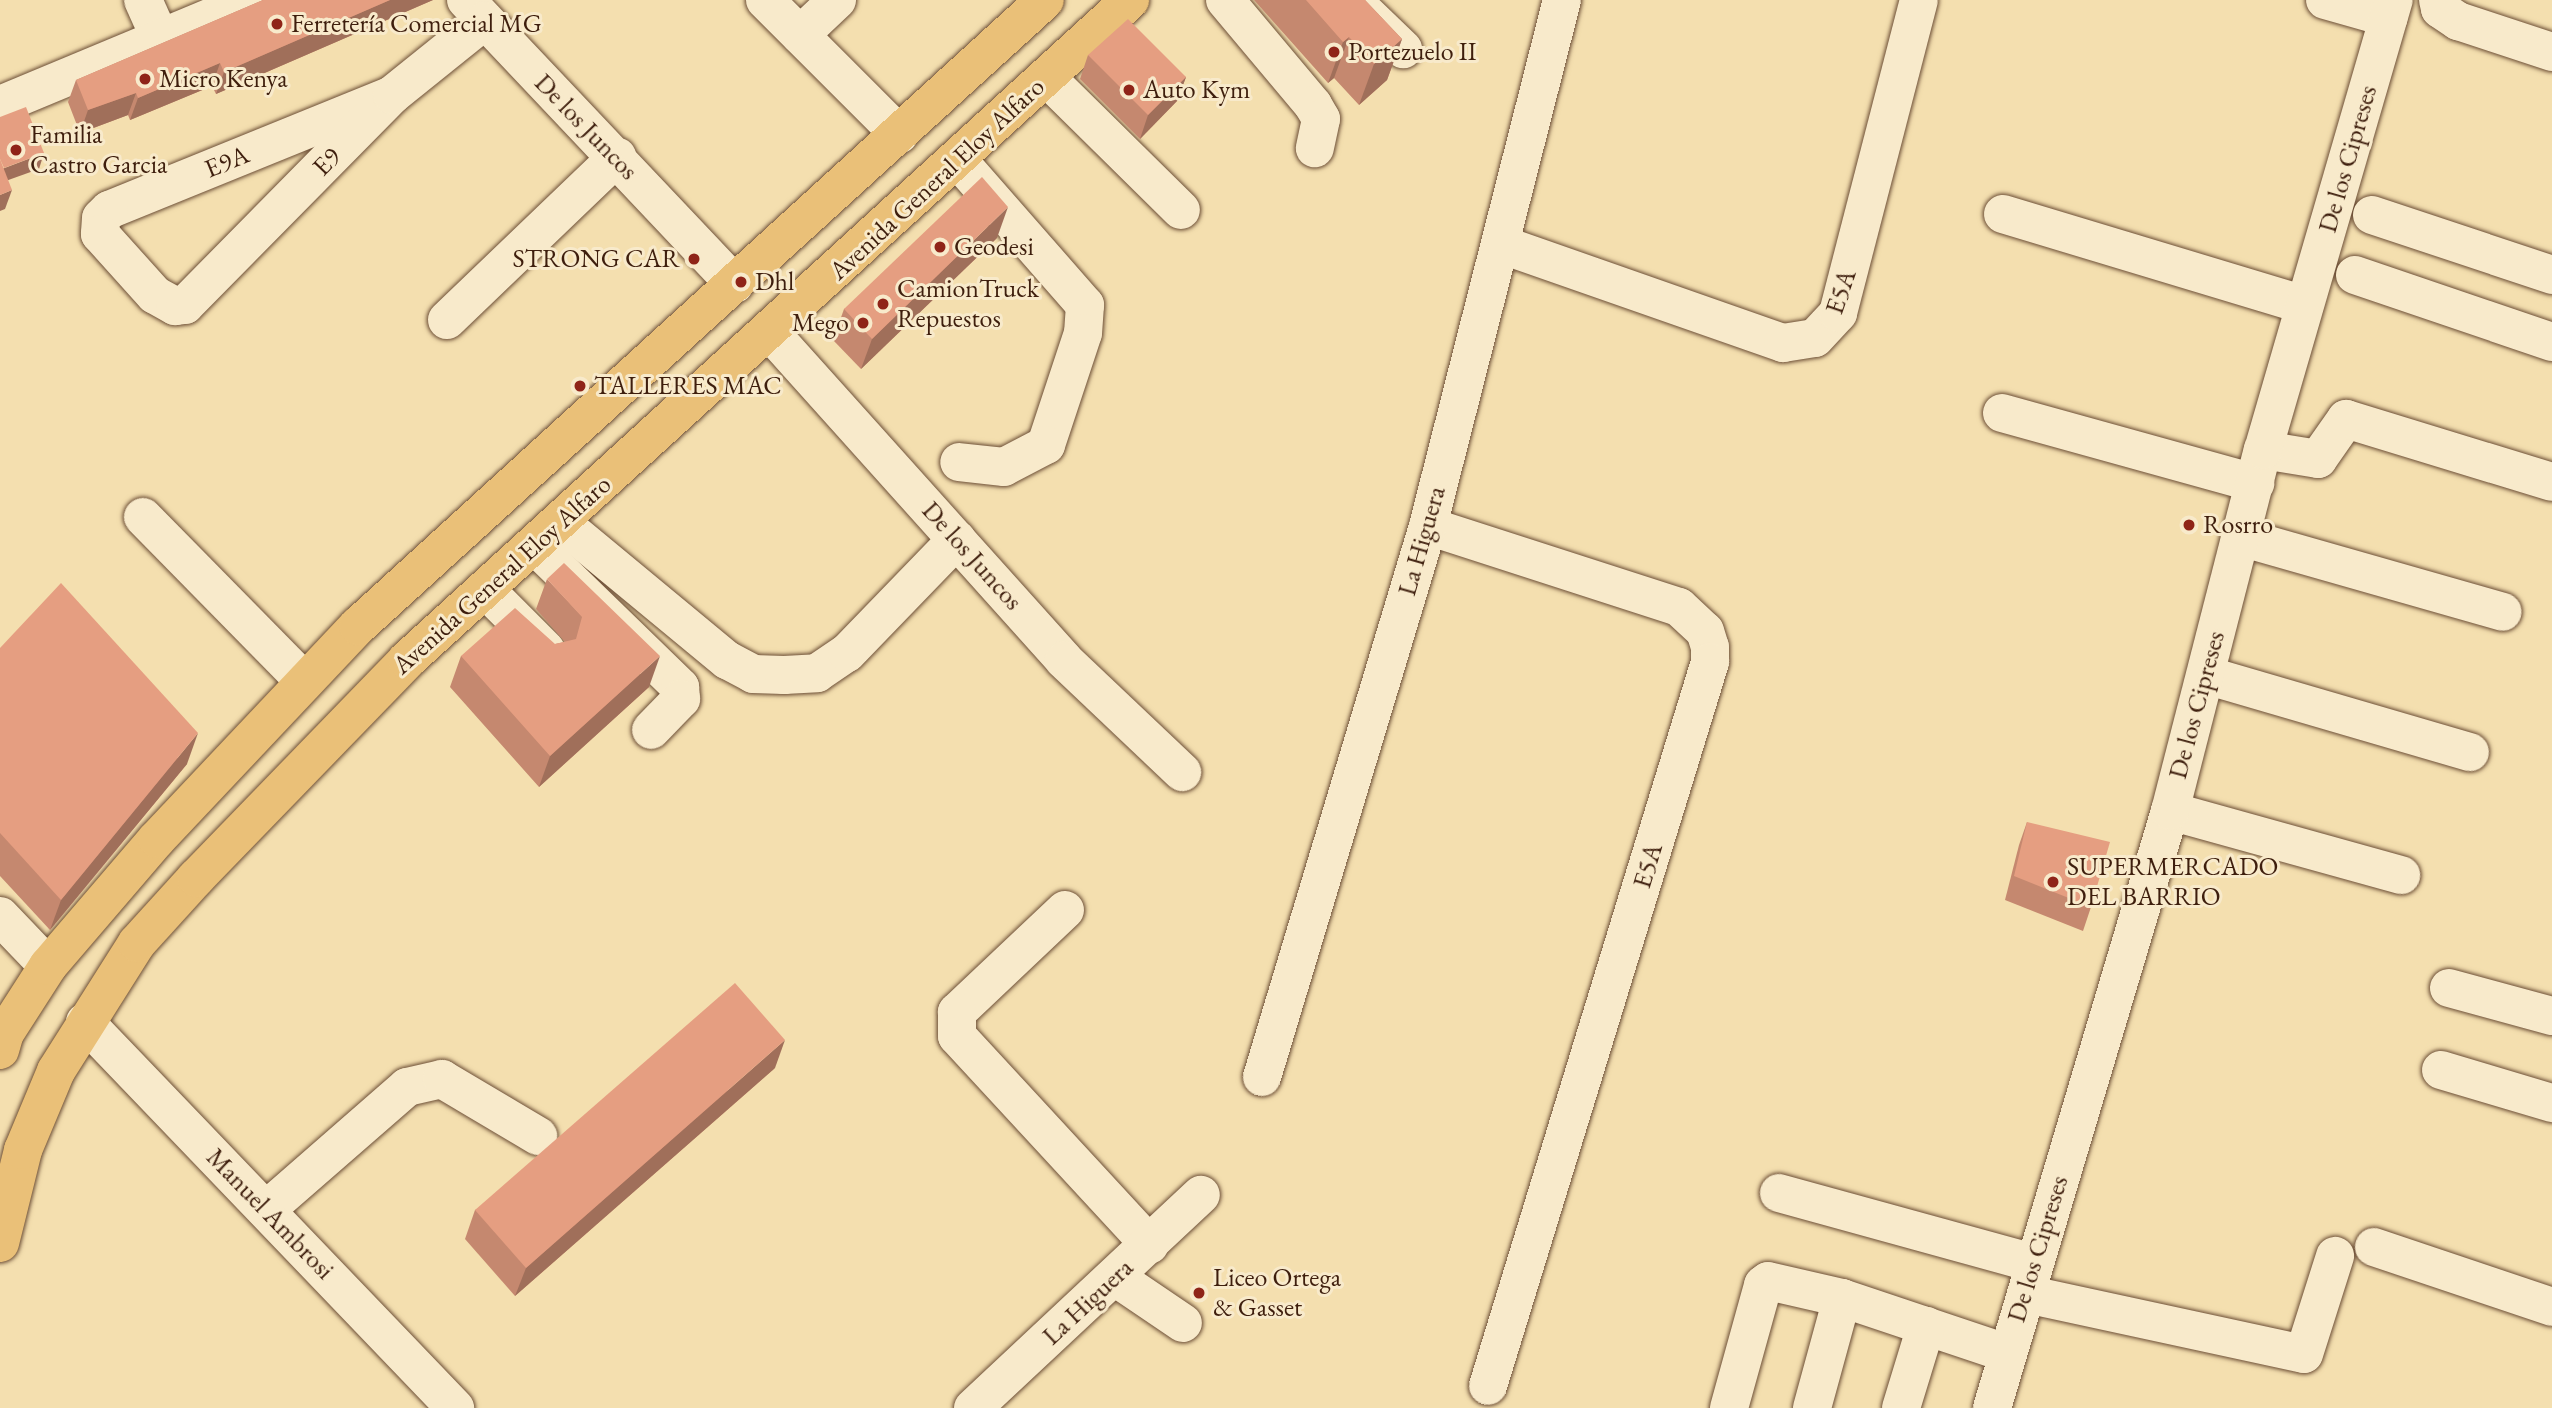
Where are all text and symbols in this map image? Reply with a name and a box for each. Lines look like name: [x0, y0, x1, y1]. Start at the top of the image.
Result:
place label: Ferretería Comercial MG: [291, 8, 542, 40]
marker: Ferretería Comercial MG: [269, 16, 285, 32]
place label: Portezuelo II: [1348, 36, 1477, 68]
marker: Portezuelo II: [1326, 44, 1342, 60]
place label: Micro Kenya: [159, 63, 288, 95]
street label: De los Juncos: [528, 68, 644, 186]
marker: Micro Kenya: [137, 71, 153, 87]
street label: Avenida General Eloy Alfaro: [823, 71, 1051, 287]
place label: Auto Kym: [1143, 74, 1250, 106]
marker: Auto Kym: [1121, 82, 1137, 98]
street label: De los Cipreses: [2312, 82, 2384, 236]
place label: Familia Castro Garcia: [30, 119, 167, 180]
street label: E9A: [200, 139, 254, 185]
street label: E9: [306, 141, 348, 183]
marker: Familia Castro Garcia: [8, 142, 24, 158]
place label: Geodesi: [954, 231, 1034, 263]
marker: Geodesi: [932, 239, 948, 255]
place label: STRONG CAR: [512, 243, 680, 275]
marker: STRONG CAR: [686, 251, 702, 267]
place label: Dhl: [755, 266, 794, 298]
street label: E5A: [1819, 266, 1863, 318]
place label: CamionTruck Repuestos: [897, 273, 1039, 334]
marker: Dhl: [733, 274, 749, 290]
marker: CamionTruck Repuestos: [875, 296, 891, 312]
place label: Mego: [792, 307, 849, 339]
marker: Mego: [855, 315, 871, 331]
place label: TALLERES MAC: [594, 370, 782, 402]
marker: TALLERES MAC: [572, 378, 588, 394]
street label: Avenida General Eloy Alfaro: [386, 469, 618, 681]
street label: La Higuera: [1392, 483, 1452, 599]
street label: De los Juncos: [915, 495, 1029, 617]
place label: Rosrro: [2203, 509, 2273, 541]
marker: Rosrro: [2181, 517, 2197, 533]
street label: De los Cipreses: [2162, 628, 2232, 782]
street label: E5A: [1626, 840, 1670, 892]
place label: SUPERMERCADO DEL BARRIO: [2067, 851, 2278, 912]
marker: SUPERMERCADO DEL BARRIO: [2045, 874, 2061, 890]
street label: Manuel Ambrosi: [200, 1142, 340, 1286]
street label: De los Cipreses: [2001, 1172, 2075, 1326]
street label: La Higuera: [1036, 1252, 1140, 1352]
place label: Liceo Ortega & Gasset: [1213, 1262, 1341, 1324]
marker: Liceo Ortega & Gasset: [1191, 1285, 1207, 1301]

